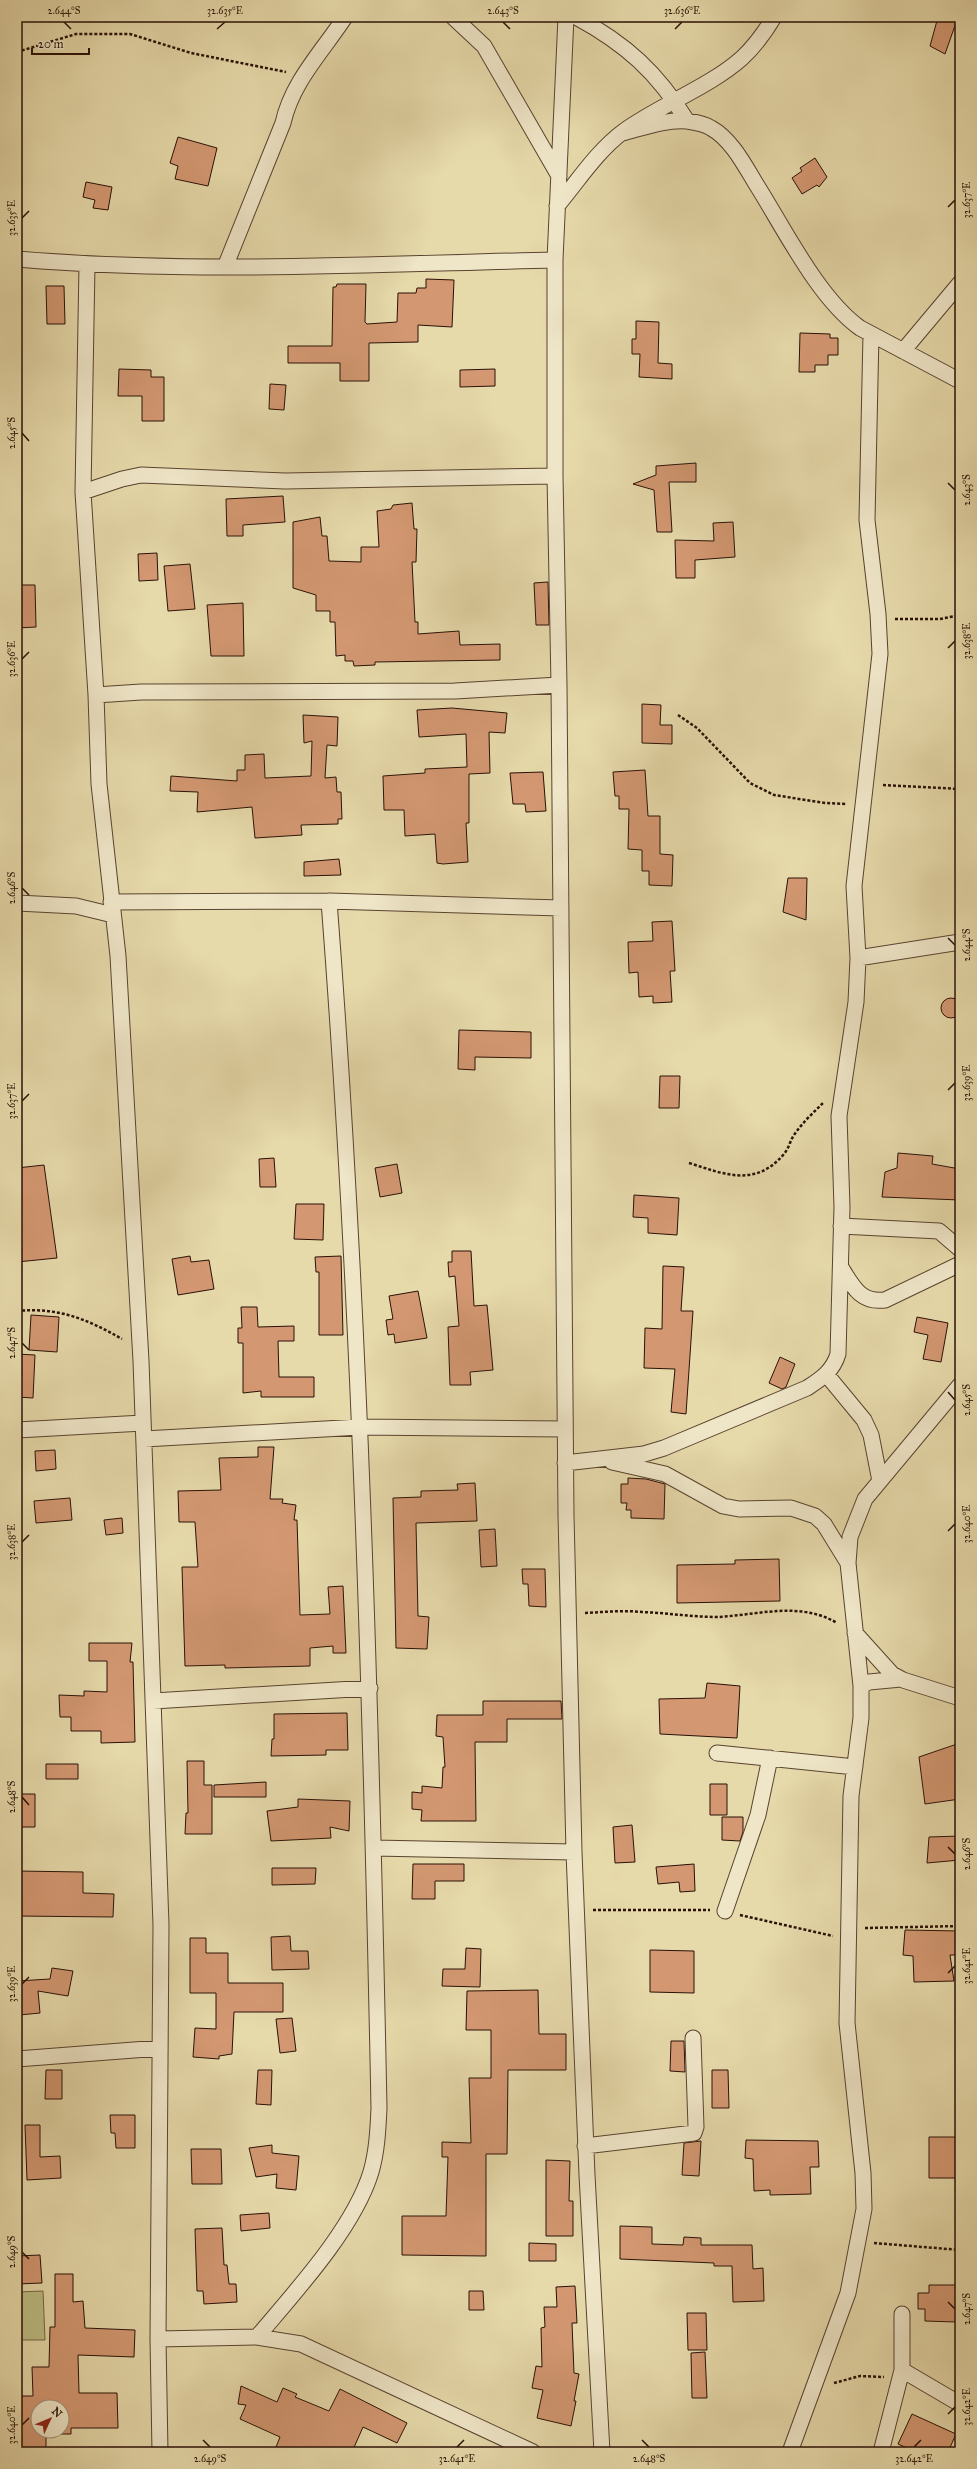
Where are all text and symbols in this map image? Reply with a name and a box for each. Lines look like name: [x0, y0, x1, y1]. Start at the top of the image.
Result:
text: 2.644°S: [48, 5, 81, 17]
text: 32.635°E: [207, 5, 243, 17]
text: 2.643°S: [487, 5, 519, 17]
text: 32.636°E: [664, 5, 700, 17]
scale bar: [32, 30, 89, 56]
text: 20 m: [38, 37, 64, 51]
text: 32.637°E: [961, 182, 973, 218]
text: 32.635°E: [6, 200, 18, 236]
text: 2.645°S: [6, 417, 18, 449]
text: 2.643°S: [961, 474, 973, 506]
text: 32.638°E: [961, 623, 973, 659]
text: 32.636°E: [6, 641, 18, 677]
text: 2.646°S: [6, 872, 18, 904]
text: 2.644°S: [961, 928, 973, 961]
text: 32.639°E: [961, 1065, 973, 1101]
text: 32.637°E: [6, 1083, 18, 1119]
text: 2.647°S: [6, 1327, 18, 1359]
text: 2.645°S: [961, 1384, 973, 1416]
text: 32.640°E: [961, 1505, 973, 1543]
text: 32.638°E: [6, 1524, 18, 1560]
text: 2.648°S: [6, 1780, 18, 1813]
text: 2.646°S: [961, 1838, 973, 1870]
text: 32.641°E: [961, 1948, 973, 1984]
text: 32.639°E: [6, 1966, 18, 2002]
text: 2.649°S: [6, 2235, 18, 2268]
text: 2.647°S: [961, 2293, 973, 2325]
text: 32.642°E: [961, 2388, 973, 2426]
north arrow: [30, 2399, 70, 2439]
text: N: [49, 2405, 65, 2421]
text: 32.640°E: [6, 2406, 18, 2444]
text: 2.649°S: [194, 2453, 227, 2465]
text: 32.641°E: [439, 2453, 475, 2465]
text: 2.648°S: [633, 2453, 666, 2465]
text: 32.642°E: [895, 2453, 933, 2465]

